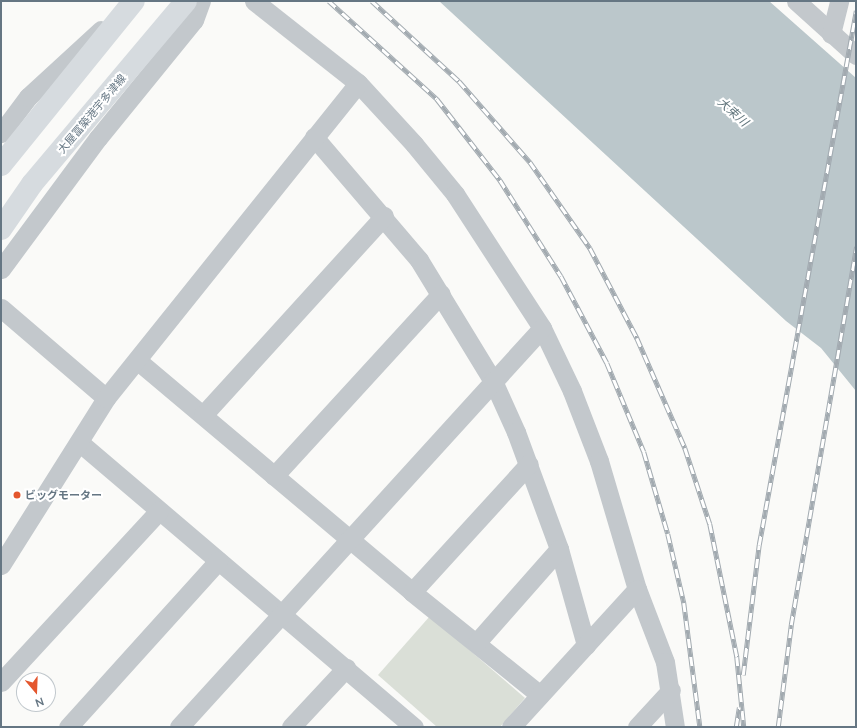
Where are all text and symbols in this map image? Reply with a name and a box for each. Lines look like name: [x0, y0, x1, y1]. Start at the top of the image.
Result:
street label: 大屋冨築港宇多津線: [55, 72, 129, 156]
water label: 大束川: [715, 95, 751, 129]
place label: ビッグモーター: [25, 488, 102, 502]
marker: ビッグモーター: [12, 490, 22, 500]
north arrow: [16, 672, 56, 712]
text: N: [33, 694, 46, 710]

